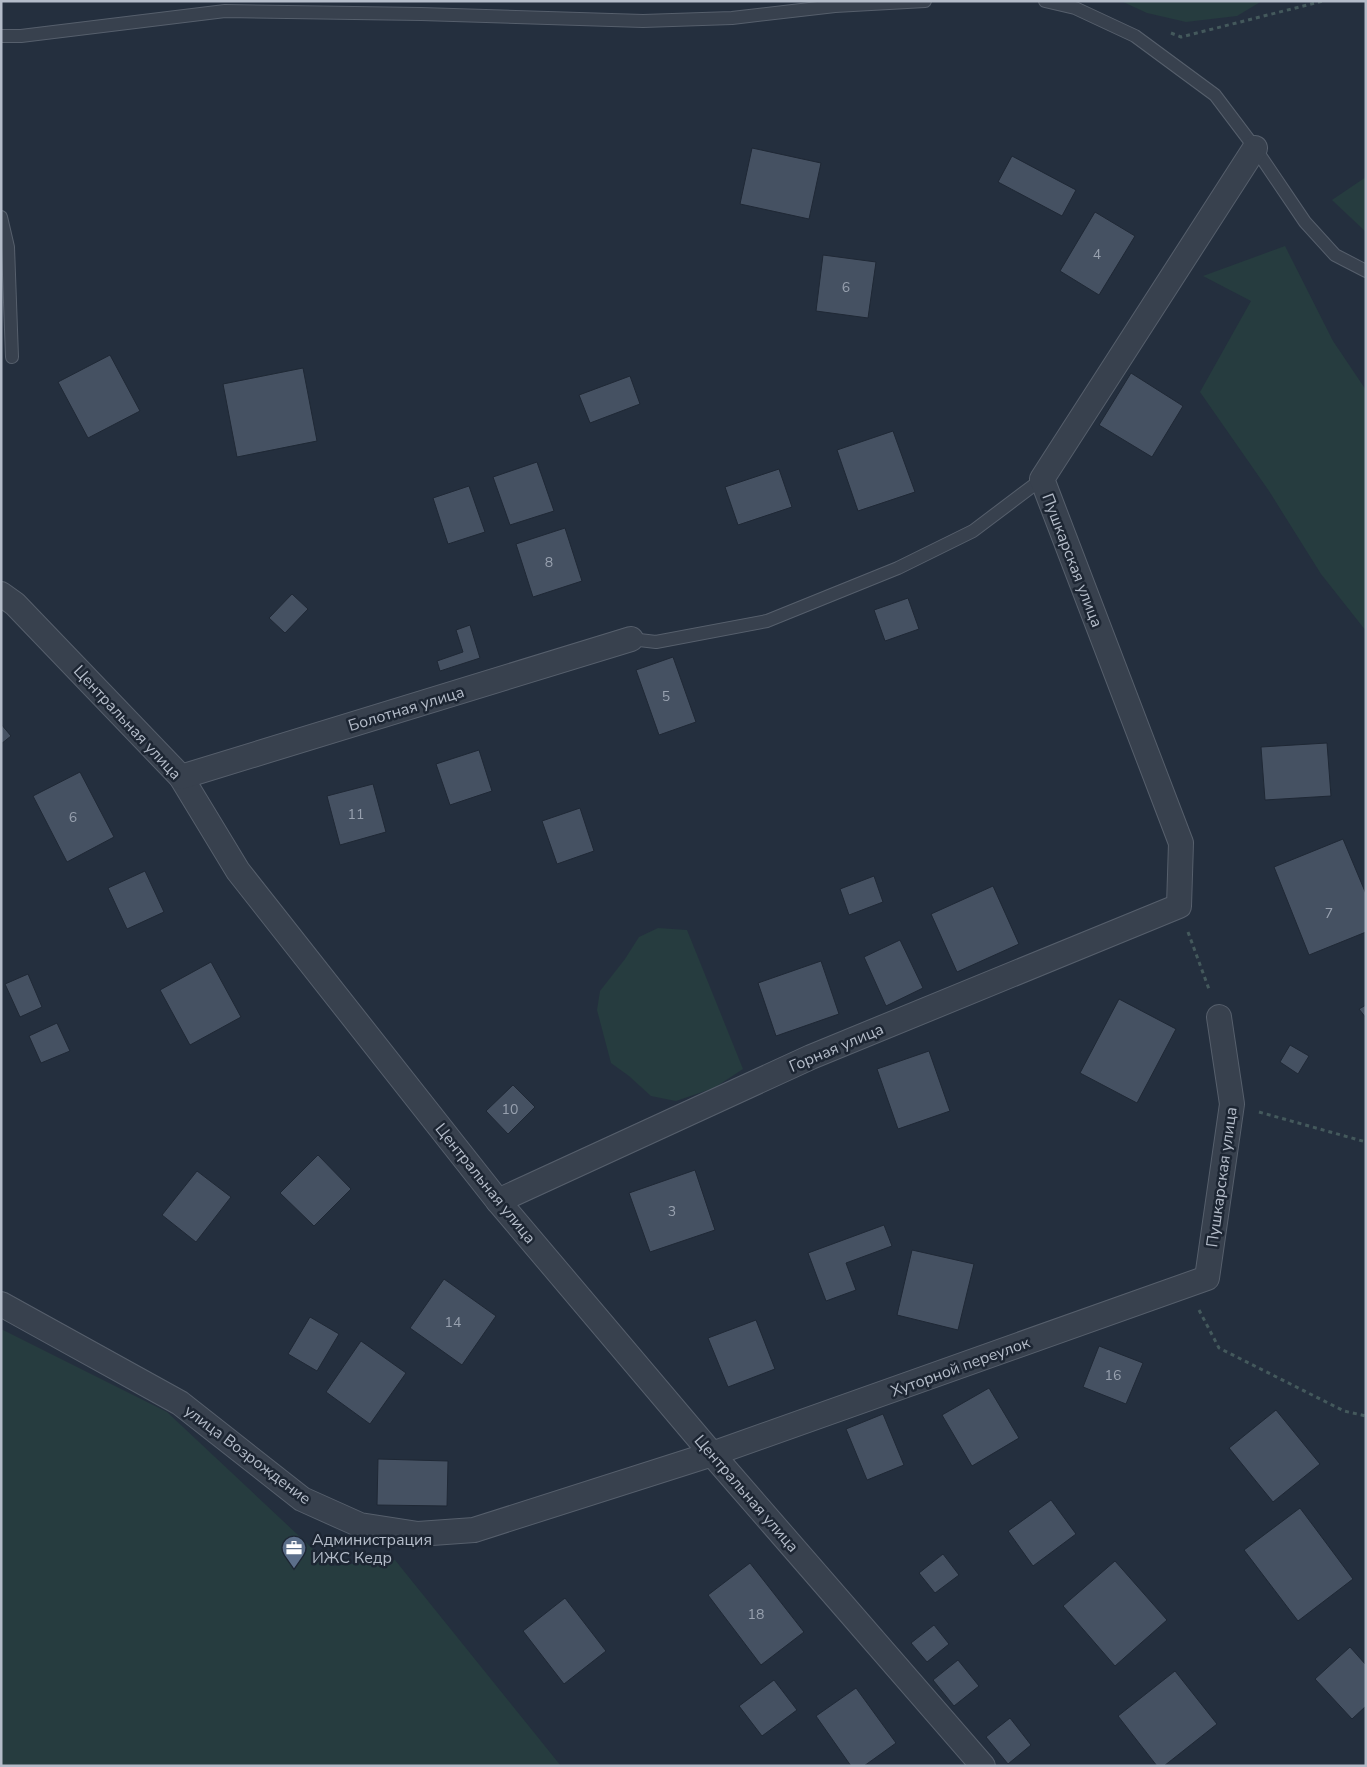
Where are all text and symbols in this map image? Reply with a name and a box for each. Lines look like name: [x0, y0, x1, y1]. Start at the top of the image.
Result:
house number: 4: [1093, 245, 1101, 264]
house number: 6: [842, 278, 850, 297]
street label: Пушкарская улица: [1036, 490, 1108, 630]
house number: 8: [545, 553, 553, 572]
street label: Центральная улица: [68, 661, 186, 785]
street label: Болотная улица: [346, 681, 467, 737]
house number: 5: [662, 687, 670, 706]
house number: 11: [348, 805, 364, 824]
house number: 6: [69, 808, 77, 827]
house number: 7: [1325, 904, 1333, 923]
street label: Горная улица: [786, 1018, 887, 1078]
house number: 10: [502, 1100, 518, 1119]
street label: Пушкарская улица: [1201, 1105, 1243, 1249]
street label: Центральная улица: [430, 1119, 541, 1248]
house number: 3: [668, 1202, 676, 1221]
house number: 14: [445, 1313, 461, 1332]
street label: Хуторной переулок: [888, 1331, 1034, 1402]
house number: 16: [1105, 1366, 1121, 1385]
street label: улица Возрождение: [180, 1400, 315, 1510]
street label: Центральная улица: [689, 1430, 803, 1557]
place label: Администрация ИЖС Кедр: [312, 1529, 432, 1569]
office icon: Администрация ИЖС Кедр: [281, 1535, 307, 1569]
house number: 18: [748, 1605, 764, 1624]

